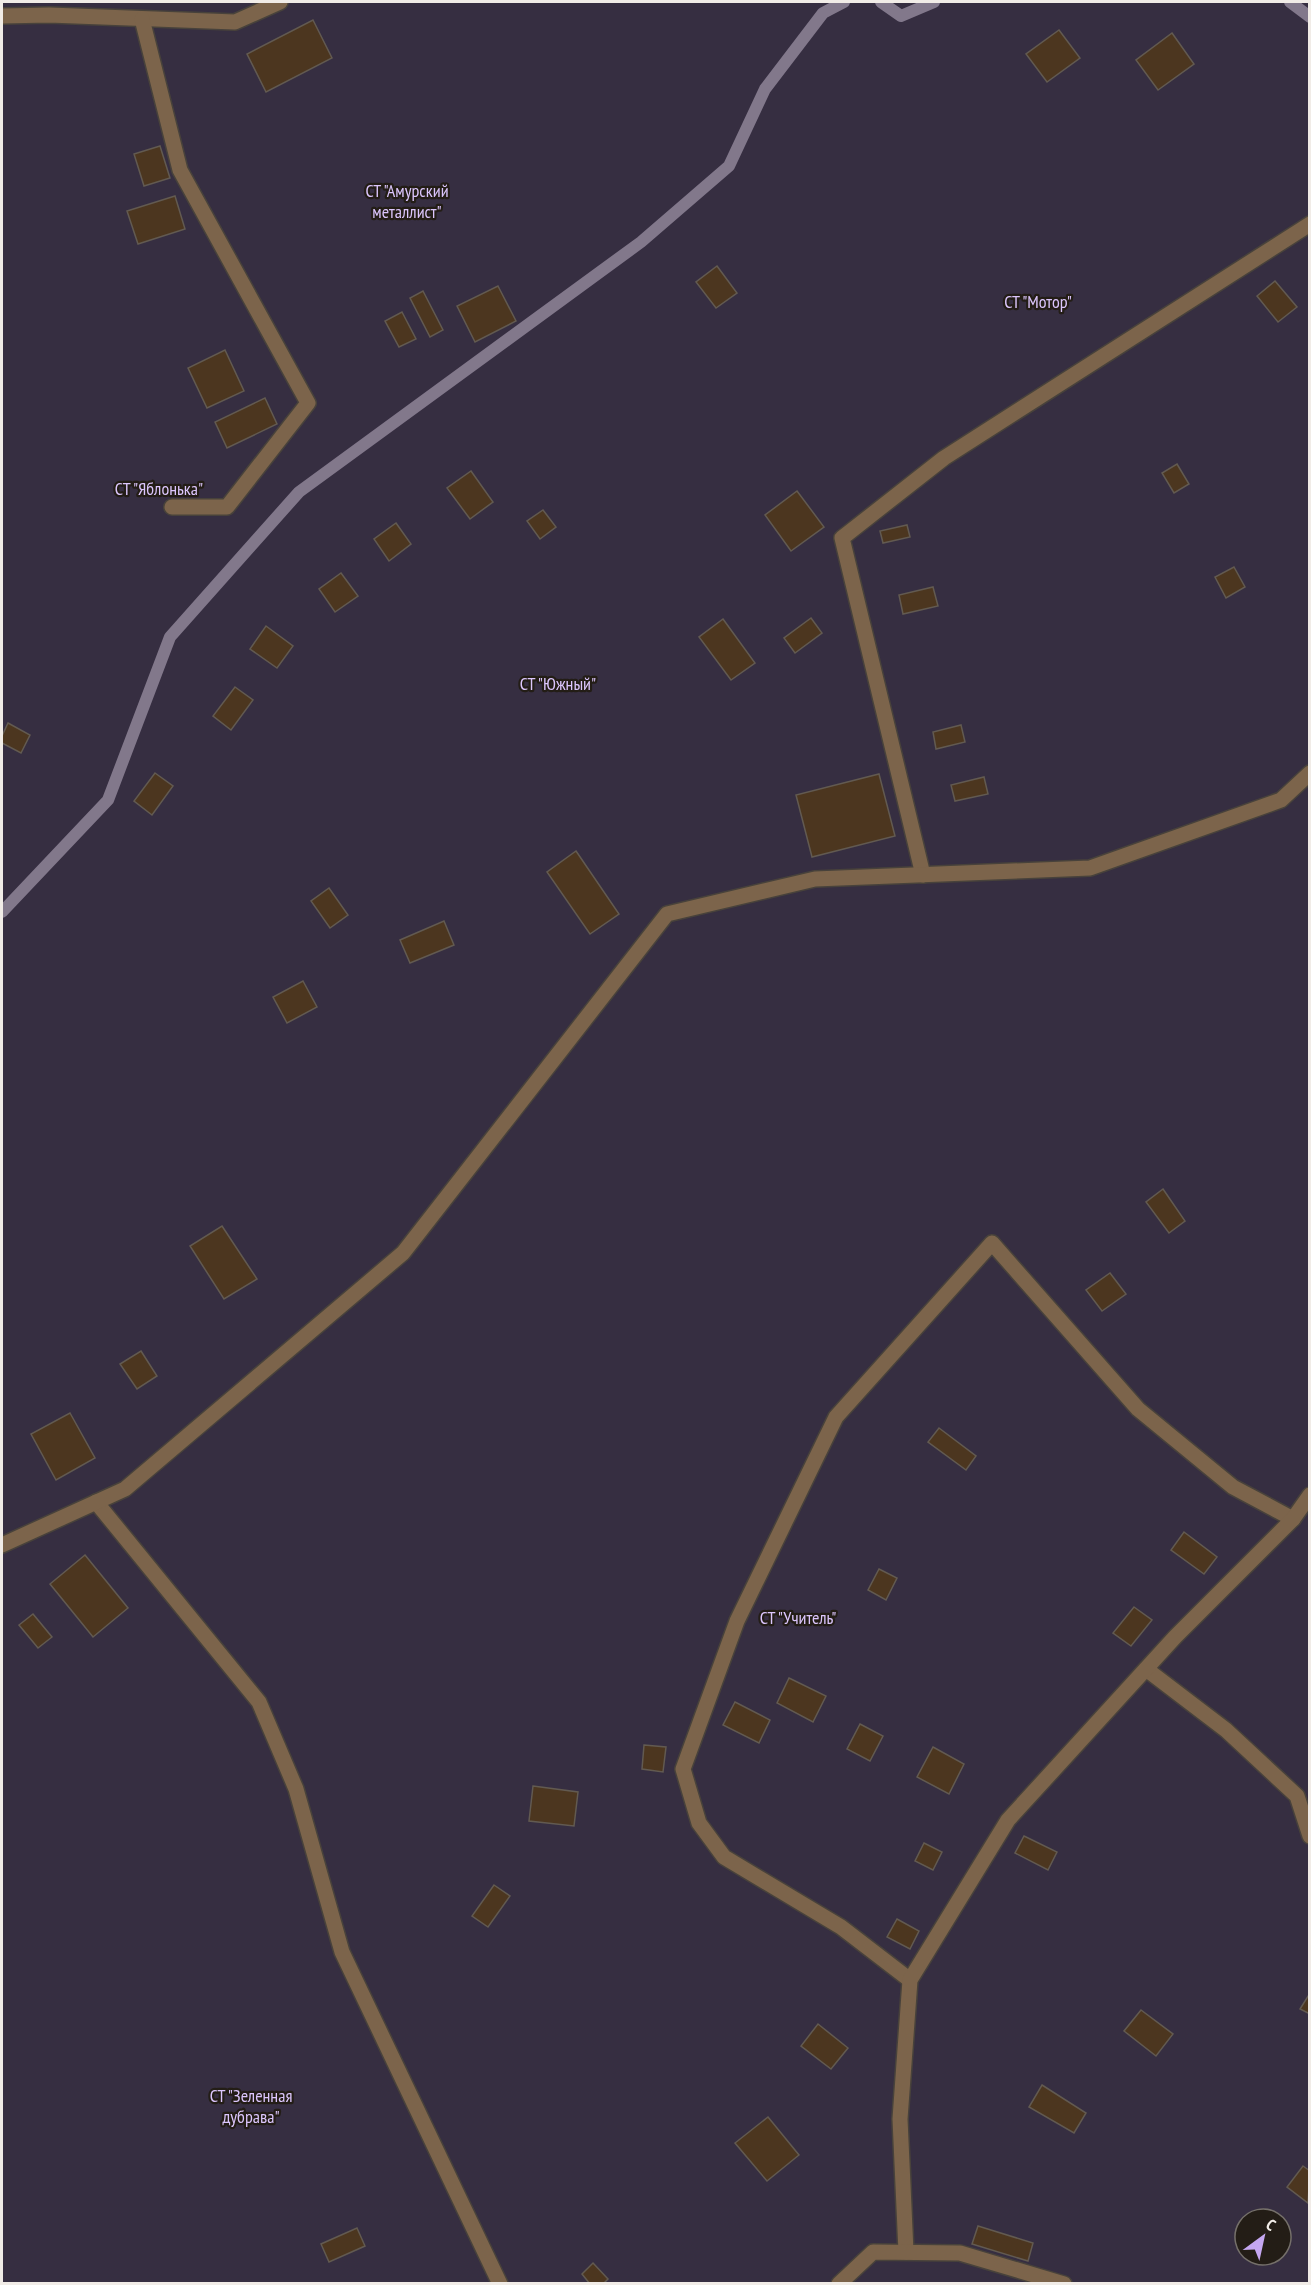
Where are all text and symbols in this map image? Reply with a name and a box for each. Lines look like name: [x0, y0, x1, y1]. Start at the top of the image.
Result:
park label: СТ "Амурский металлист": [365, 179, 449, 223]
park label: СТ "Мотор": [1004, 290, 1072, 313]
park label: СТ "Яблонька": [115, 477, 203, 500]
park label: СТ "Южный": [520, 672, 596, 695]
park label: СТ "Учитель": [760, 1606, 836, 1629]
park label: СТ "Зеленная дубрава": [210, 2084, 292, 2128]
north arrow: [1233, 2207, 1293, 2267]
text: С: [1263, 2214, 1280, 2235]

